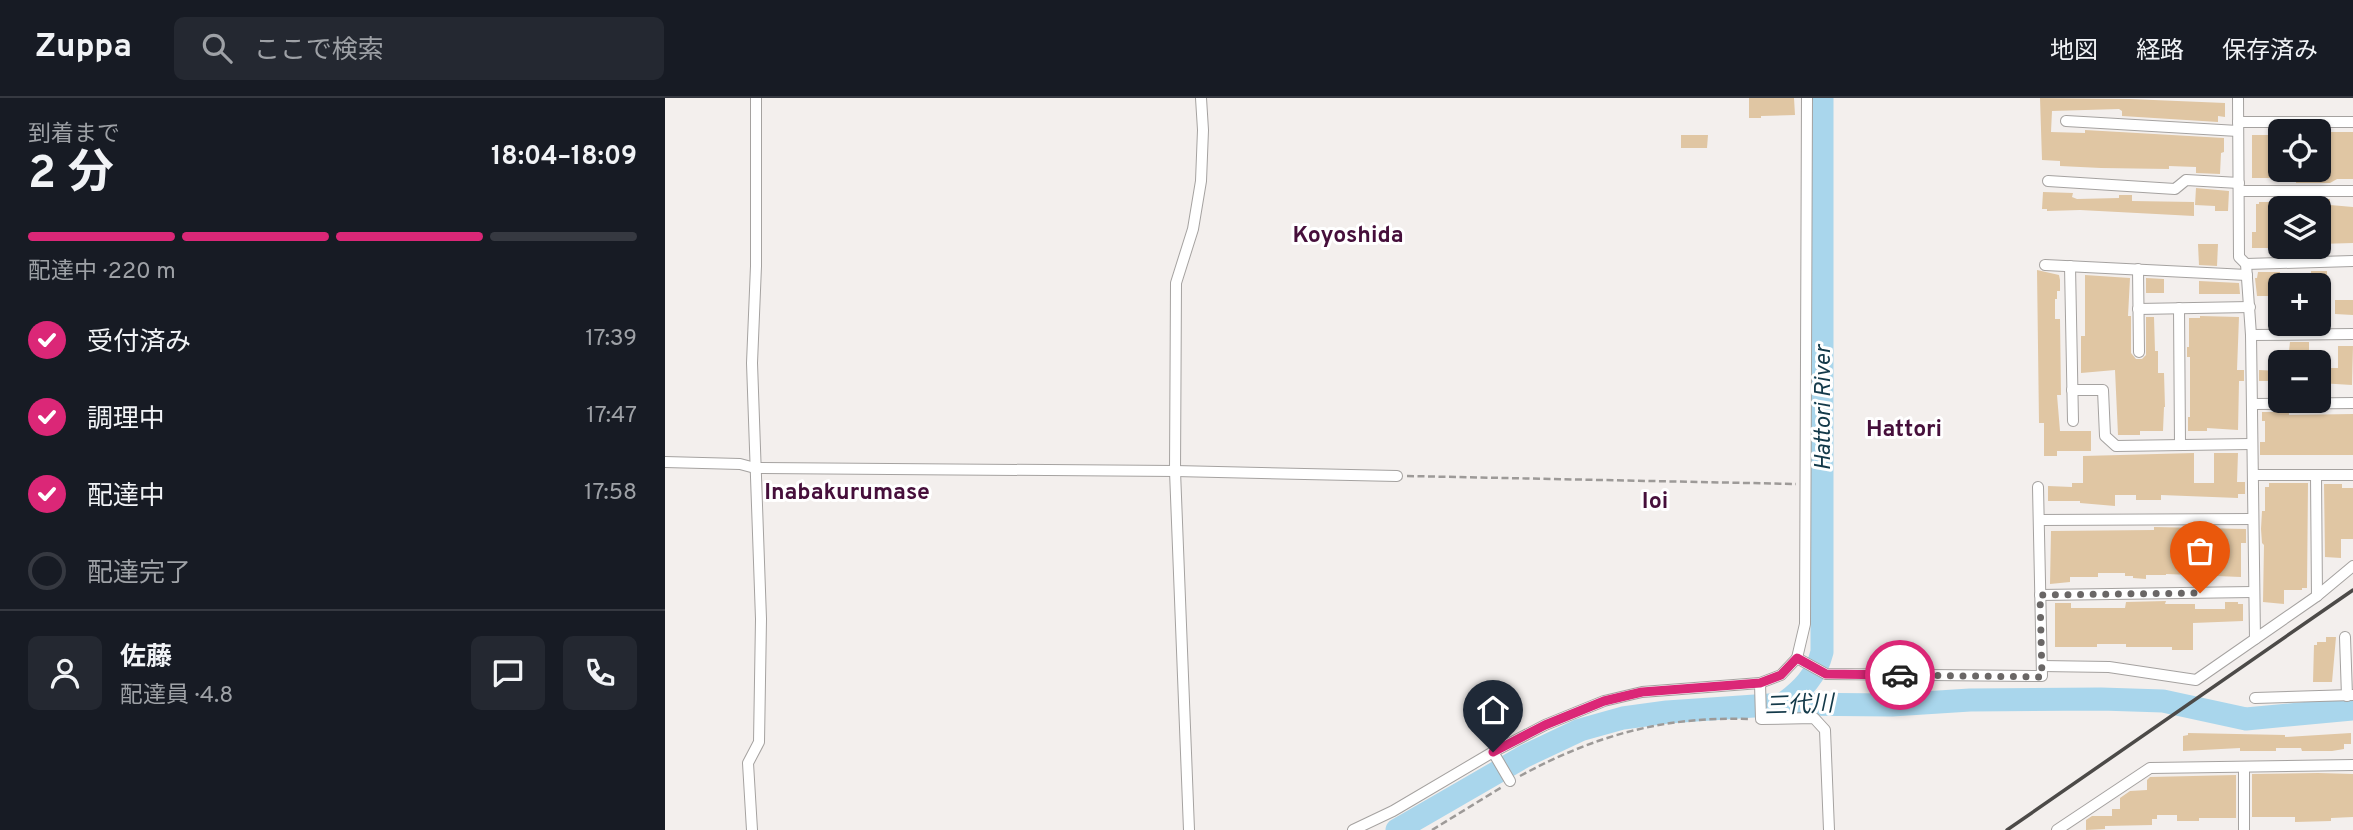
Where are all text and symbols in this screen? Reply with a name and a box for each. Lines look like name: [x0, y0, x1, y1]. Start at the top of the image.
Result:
search box: [174, 17, 664, 80]
text: Zuppa: [35, 27, 132, 69]
icon: search: [198, 29, 236, 67]
text: ここで検索: [254, 35, 384, 68]
text: 地図: [2050, 37, 2098, 67]
text: 経路: [2136, 37, 2184, 67]
text: 保存済み: [2222, 37, 2318, 67]
map controls: [2268, 119, 2331, 413]
button: locate: [2268, 119, 2331, 182]
text: 到着まで: [28, 121, 120, 150]
text: 18:04–18:09: [491, 141, 637, 174]
text: 2 分: [28, 146, 114, 205]
button: layers: [2268, 196, 2331, 259]
district label: Koyoshida: [1292, 222, 1404, 251]
text: 配達中 · 220 m: [28, 258, 176, 287]
button: +: [2268, 273, 2331, 336]
icon: check: [28, 321, 66, 359]
text: 17:39: [585, 325, 637, 354]
text: 受付済み: [87, 327, 191, 360]
water label: Hattori River: [1810, 343, 1839, 471]
button: −: [2268, 350, 2331, 413]
icon: check: [28, 398, 66, 436]
text: 17:47: [586, 402, 637, 431]
text: 調理中: [87, 404, 165, 437]
district label: Hattori: [1866, 416, 1942, 445]
icon: check: [28, 475, 66, 513]
text: 17:58: [584, 479, 637, 508]
district label: Inabakurumase: [764, 479, 930, 508]
text: 配達中: [87, 481, 165, 514]
district label: Ioi: [1642, 488, 1668, 517]
pin: [2170, 521, 2230, 593]
icon: bag: [2181, 532, 2219, 570]
text: 配達完了: [87, 558, 191, 591]
button: person: [28, 636, 102, 710]
button: chat: [471, 636, 545, 710]
button: phone: [563, 636, 637, 710]
courier: [1865, 640, 1935, 710]
text: 佐藤: [120, 642, 172, 675]
icon: car: [1881, 656, 1919, 694]
pin: [1463, 680, 1523, 752]
text: 配達員 · 4.8: [120, 682, 233, 711]
icon: home: [1474, 691, 1512, 729]
water label: 三代川: [1764, 691, 1837, 722]

